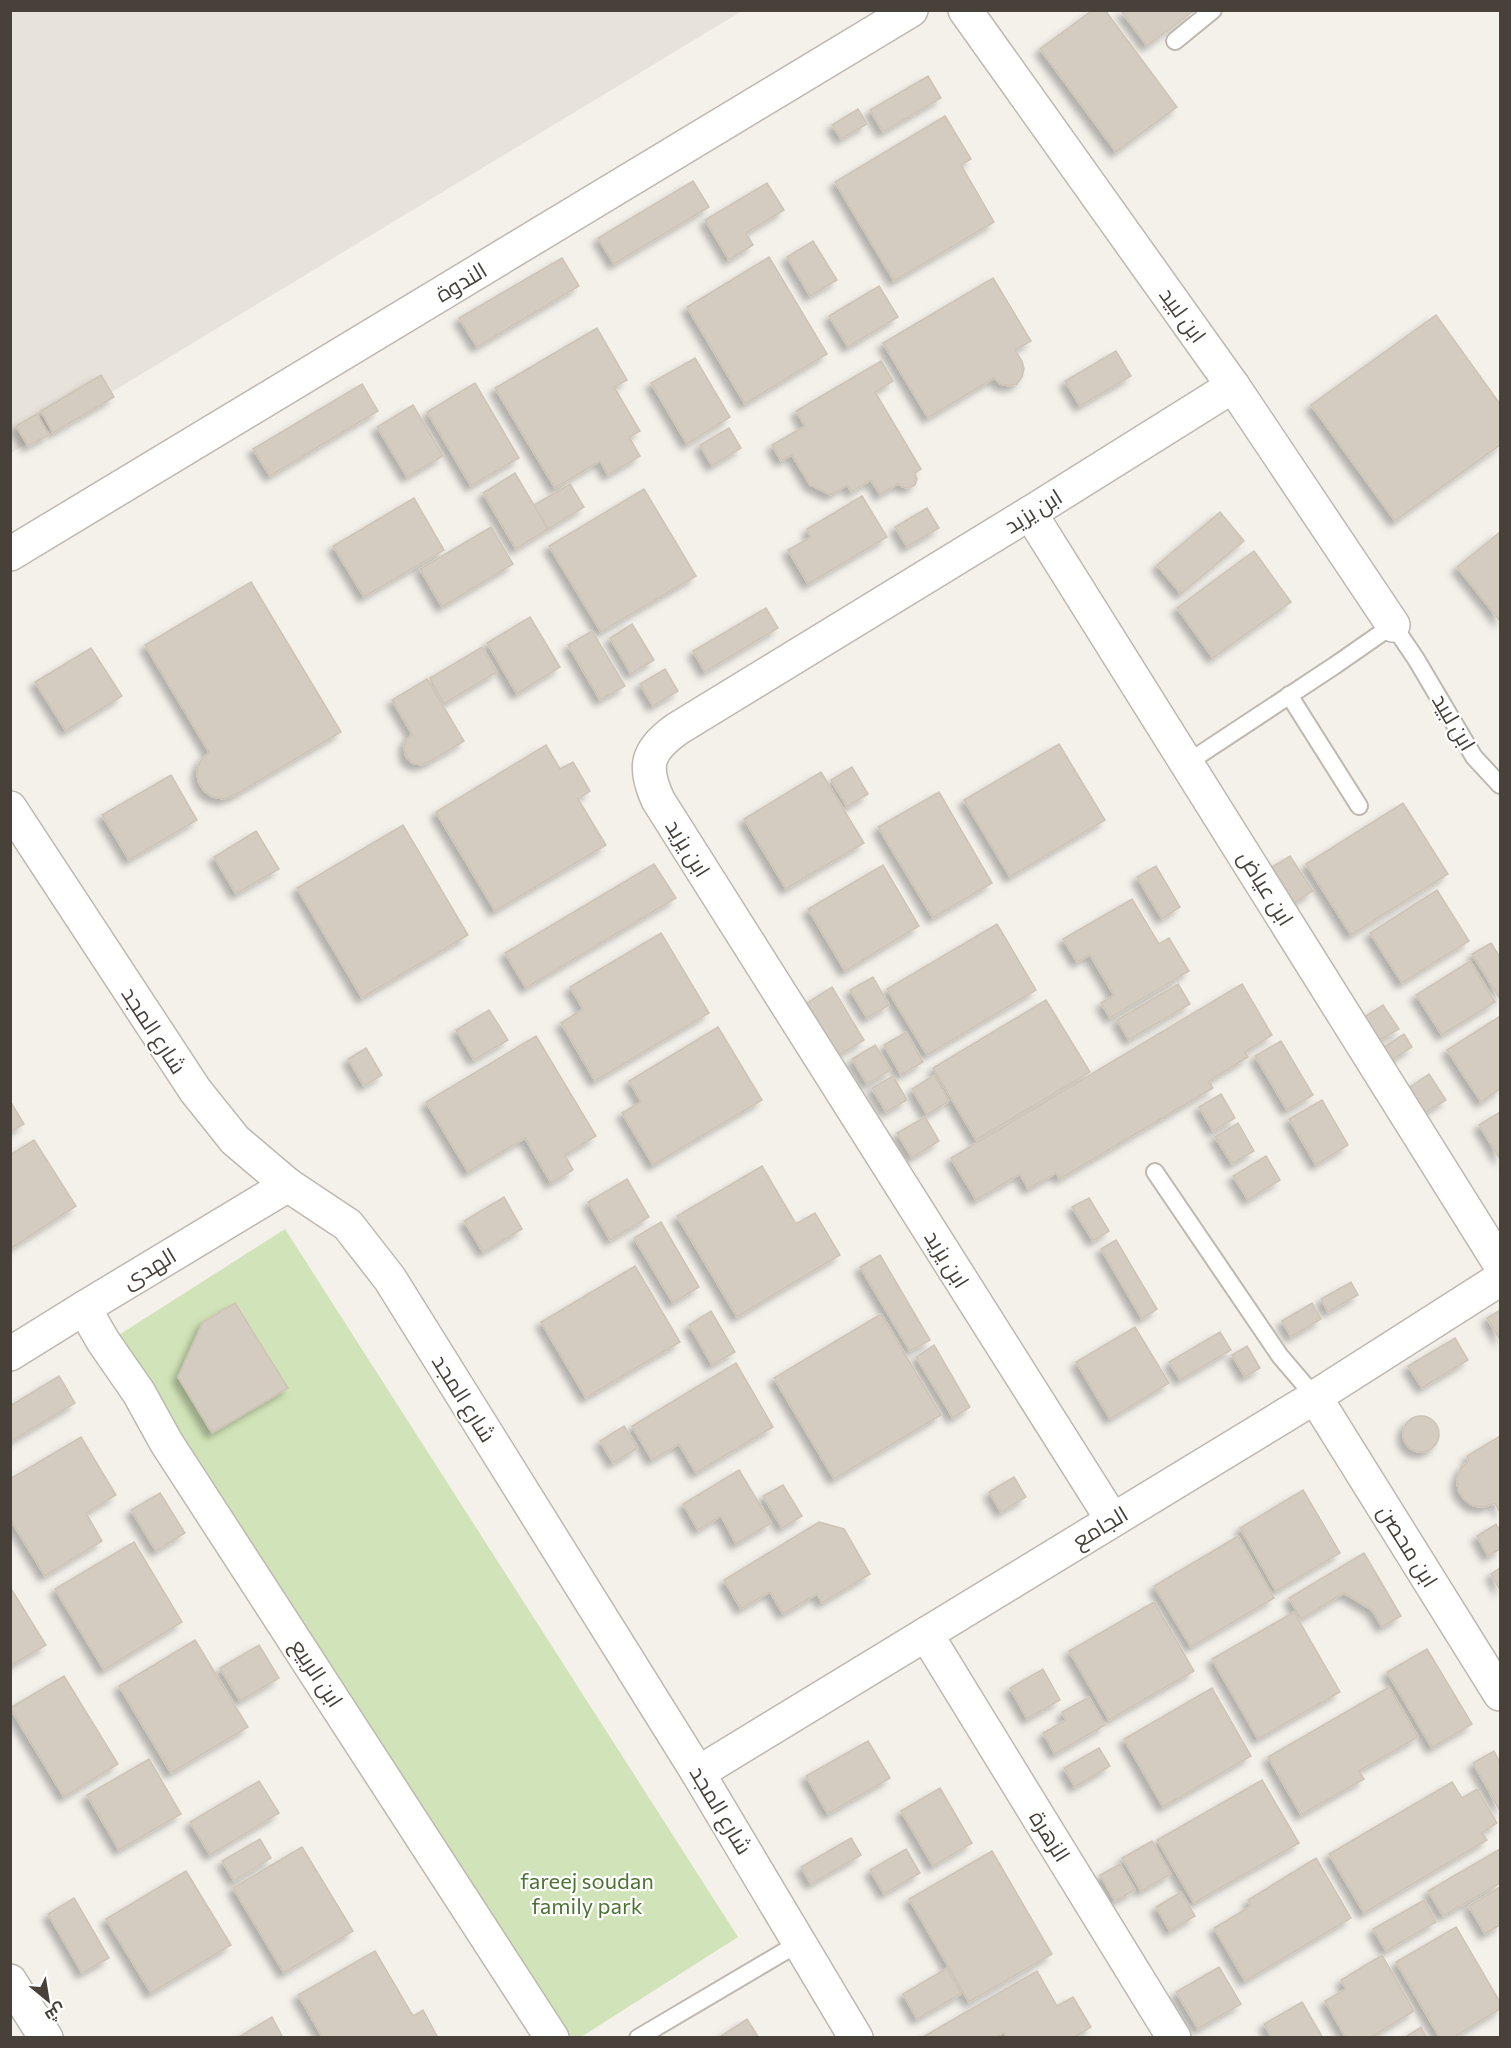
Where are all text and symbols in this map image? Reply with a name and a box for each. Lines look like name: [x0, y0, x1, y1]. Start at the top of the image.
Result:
street label: الندوة: [430, 256, 491, 307]
street label: ابن لبيد: [1153, 282, 1213, 348]
street label: ابن يزيد: [999, 482, 1067, 540]
street label: ابن لبيد: [1426, 688, 1482, 756]
street label: ابن يزيد: [659, 814, 717, 882]
street label: ابن عياض: [1232, 845, 1300, 931]
street label: شارع المجد: [115, 981, 193, 1080]
street label: ابن يزيد: [918, 1225, 976, 1293]
street label: الهدى: [117, 1241, 181, 1295]
street label: شارع المجد: [425, 1349, 502, 1448]
street label: ابن محصن: [1372, 1499, 1444, 1593]
street label: الجامع: [1067, 1500, 1133, 1555]
street label: ابن الربيع: [284, 1633, 349, 1713]
street label: شارع المجد: [683, 1760, 758, 1860]
street label: الزهرة: [1024, 1805, 1077, 1866]
park label: fareej soudan family park: [520, 1867, 654, 1919]
north arrow: [18, 1970, 78, 2030]
text: ش: [42, 1999, 69, 2027]

